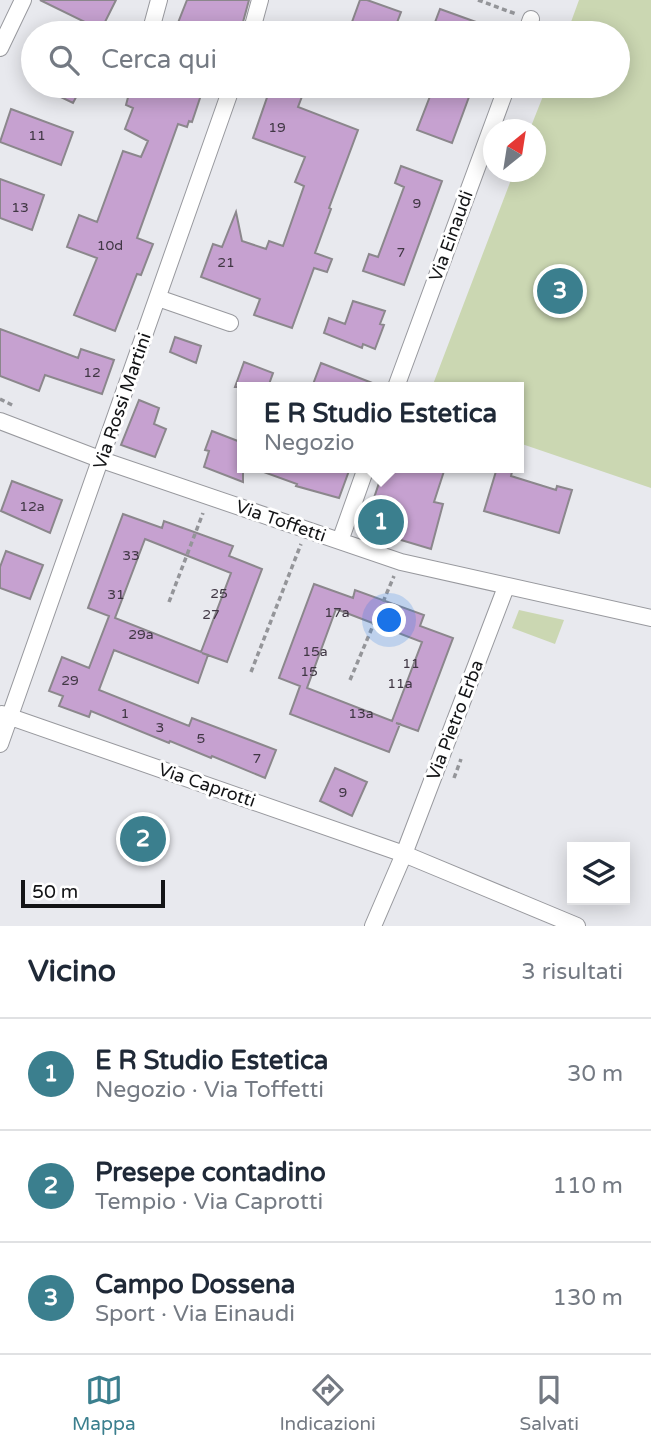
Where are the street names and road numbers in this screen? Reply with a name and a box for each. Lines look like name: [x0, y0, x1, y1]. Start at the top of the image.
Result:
street label: Via Einaudi: [424, 187, 478, 285]
street label: Via Rossi Martini: [88, 330, 156, 472]
street label: Via Toffetti: [233, 495, 329, 547]
street label: Via Pietro Erba: [422, 657, 488, 783]
street label: Via Caprotti: [156, 758, 258, 812]

